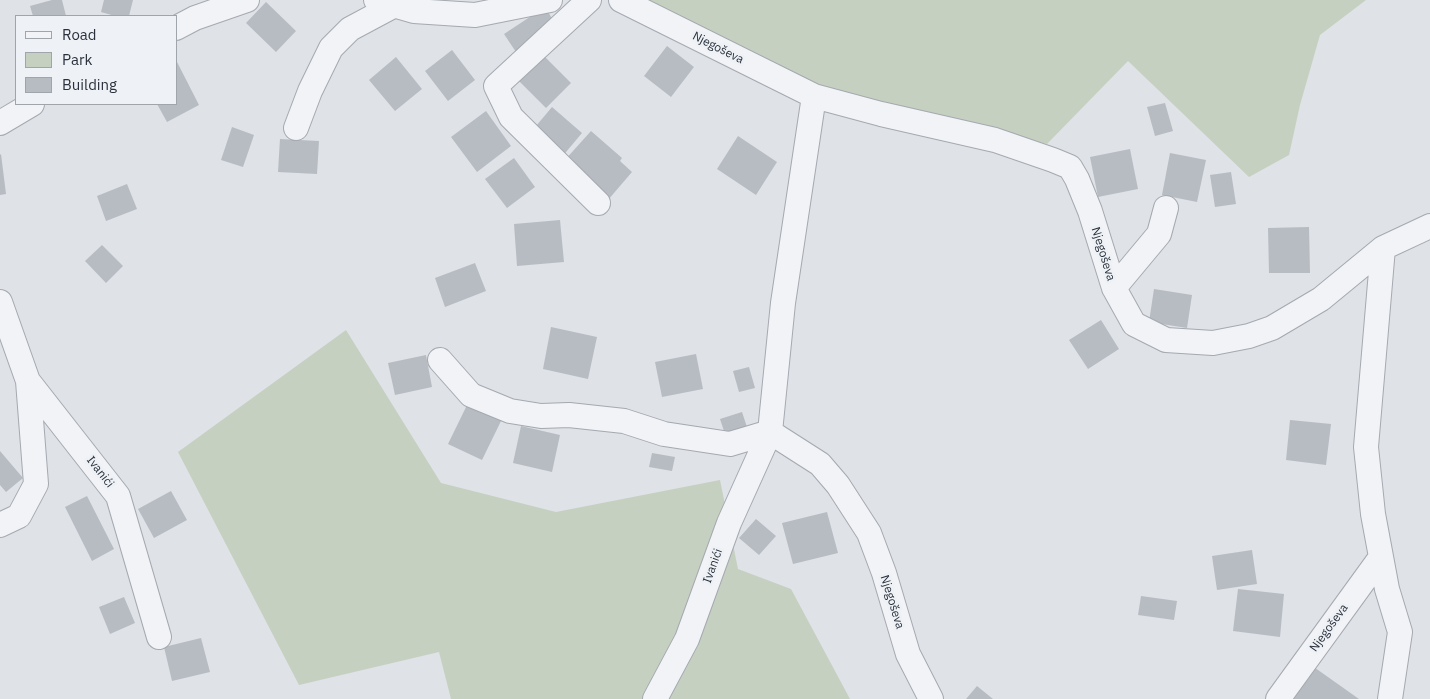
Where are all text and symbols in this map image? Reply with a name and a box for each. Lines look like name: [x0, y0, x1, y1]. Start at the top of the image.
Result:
legend: [15, 15, 178, 105]
text: Road: [62, 25, 97, 44]
street label: Njegoševa: [690, 29, 746, 67]
text: Park: [62, 50, 92, 69]
text: Building: [62, 75, 117, 94]
street label: Njegoševa: [1088, 225, 1118, 283]
street label: Ivanići: [83, 453, 117, 491]
street label: Ivanići: [700, 547, 726, 585]
street label: Njegoševa: [877, 573, 907, 631]
street label: Njegoševa: [1307, 601, 1351, 655]

